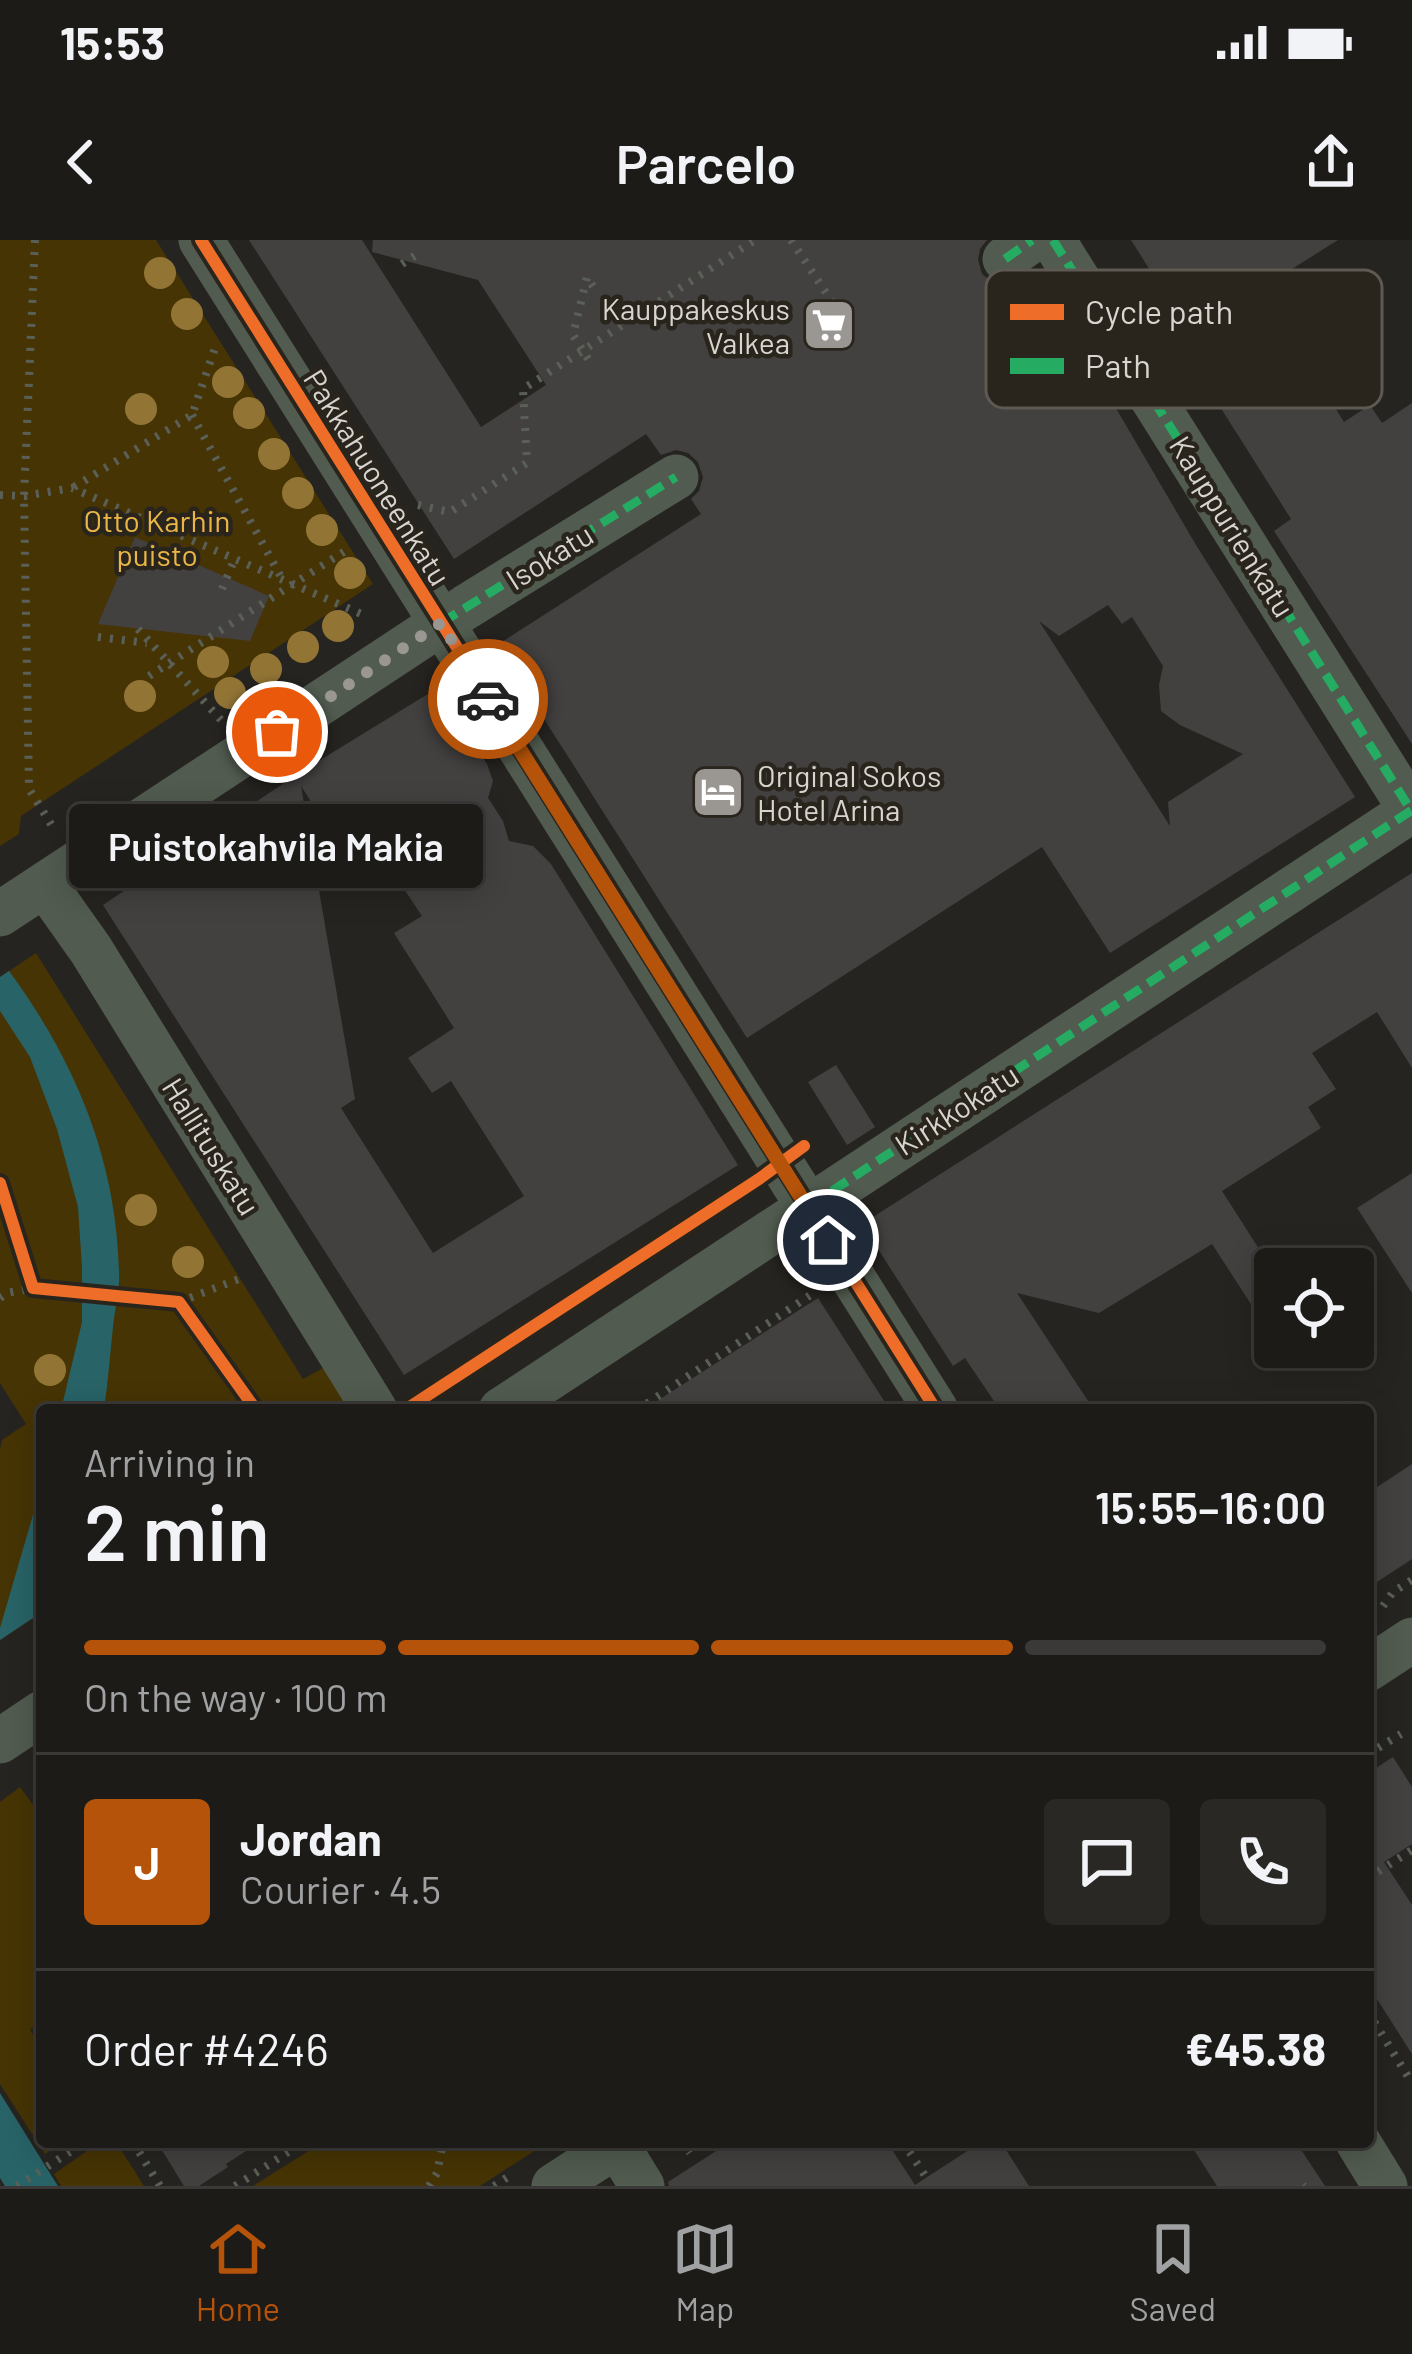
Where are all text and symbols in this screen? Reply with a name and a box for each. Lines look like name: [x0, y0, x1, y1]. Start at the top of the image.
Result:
text: 15:53: [60, 15, 165, 69]
icon: back: [48, 129, 114, 195]
icon: share: [1298, 129, 1364, 195]
text: Parcelo: [616, 130, 796, 195]
legend: [986, 270, 1382, 408]
place label: Kauppakeskus Valkea: [602, 290, 790, 360]
text: Cycle path: [1085, 291, 1233, 331]
supermarket icon: Kauppakeskus Valkea: [801, 297, 857, 353]
text: Path: [1085, 345, 1151, 385]
street label: Pakkahuoneenkatu: [297, 362, 459, 592]
street label: Kauppurienkatu: [1163, 429, 1303, 623]
park label: Otto Karhin puisto: [84, 502, 230, 572]
street label: Isokatu: [499, 515, 599, 597]
courier: [428, 639, 548, 759]
icon: car: [455, 666, 521, 732]
pin: [226, 681, 328, 783]
icon: bag: [244, 699, 310, 765]
place label: Original Sokos Hotel Arina: [757, 757, 941, 827]
hotel icon: Original Sokos Hotel Arina: [690, 764, 746, 820]
callout: Puistokahvila Makia: [70, 804, 484, 888]
text: Puistokahvila Makia: [108, 822, 444, 869]
street label: Kirkkokatu: [888, 1056, 1024, 1162]
street label: Hallituskatu: [156, 1071, 268, 1221]
pin: [777, 1189, 879, 1291]
icon: home: [795, 1207, 861, 1273]
map controls: [1254, 1248, 1374, 1368]
button: locate: [1254, 1248, 1374, 1368]
text: Arriving in: [84, 1438, 255, 1485]
text: 15:55–16:00: [1095, 1479, 1326, 1533]
text: 2 min: [84, 1483, 270, 1577]
text: On the way · 100 m: [84, 1673, 388, 1720]
button: chat: [1044, 1799, 1170, 1925]
button: phone: [1200, 1799, 1326, 1925]
text: Jordan: [240, 1811, 382, 1865]
text: J: [134, 1835, 160, 1889]
text: Courier · 4.5: [240, 1865, 441, 1912]
text: Order #4246: [84, 2021, 329, 2075]
text: €45.38: [1185, 2021, 1326, 2075]
tab: Home: [196, 2216, 280, 2328]
tab: Map: [672, 2216, 738, 2328]
tab: Saved: [1130, 2216, 1216, 2328]

